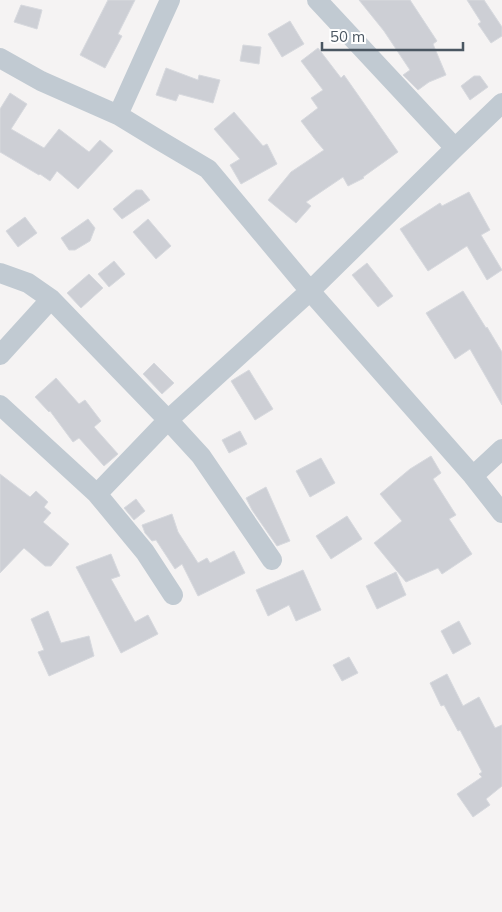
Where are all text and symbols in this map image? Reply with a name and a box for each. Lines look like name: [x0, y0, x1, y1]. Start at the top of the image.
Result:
scale bar: [322, 20, 463, 52]
text: 50 m: [330, 27, 365, 46]

